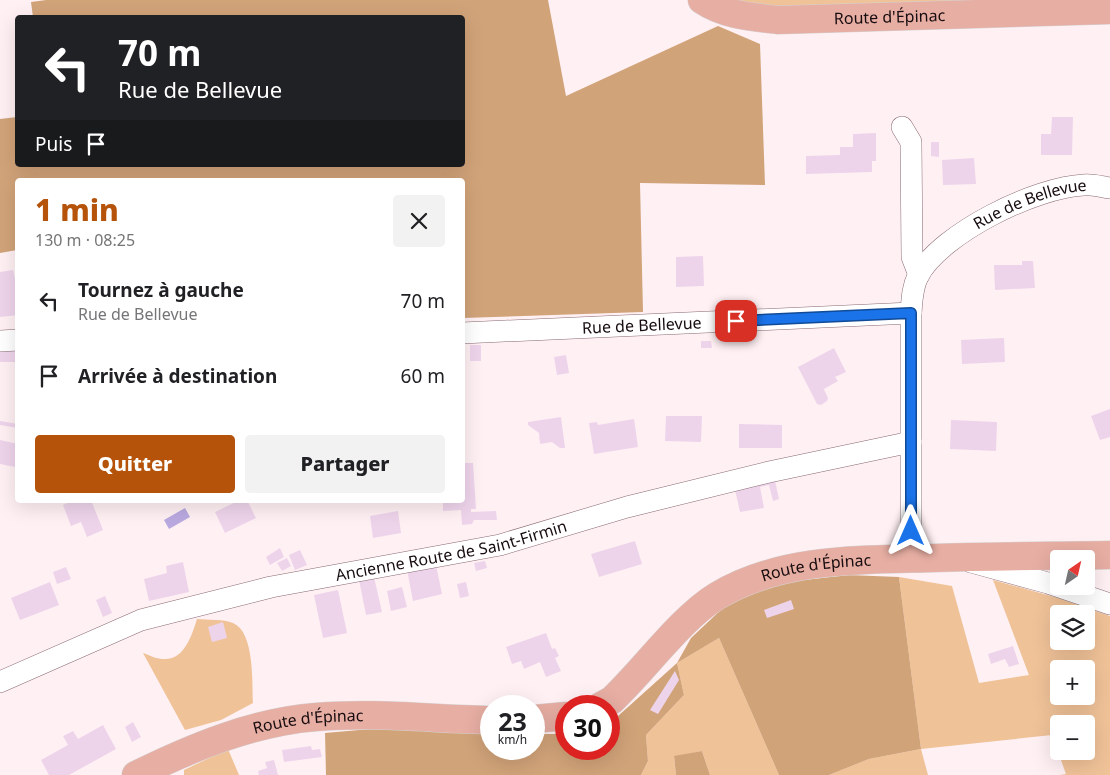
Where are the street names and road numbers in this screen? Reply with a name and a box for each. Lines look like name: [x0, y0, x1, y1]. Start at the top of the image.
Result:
street label: Route d'Épinac: [834, 4, 946, 29]
street label: Rue de Bellevue: [969, 174, 1087, 234]
street label: Rue de Bellevue: [582, 311, 702, 339]
street label: Ancienne Route de Saint-Firmin: [334, 515, 569, 586]
street label: Route d'Épinac: [758, 549, 872, 587]
street label: Route d'Épinac: [250, 704, 364, 739]

